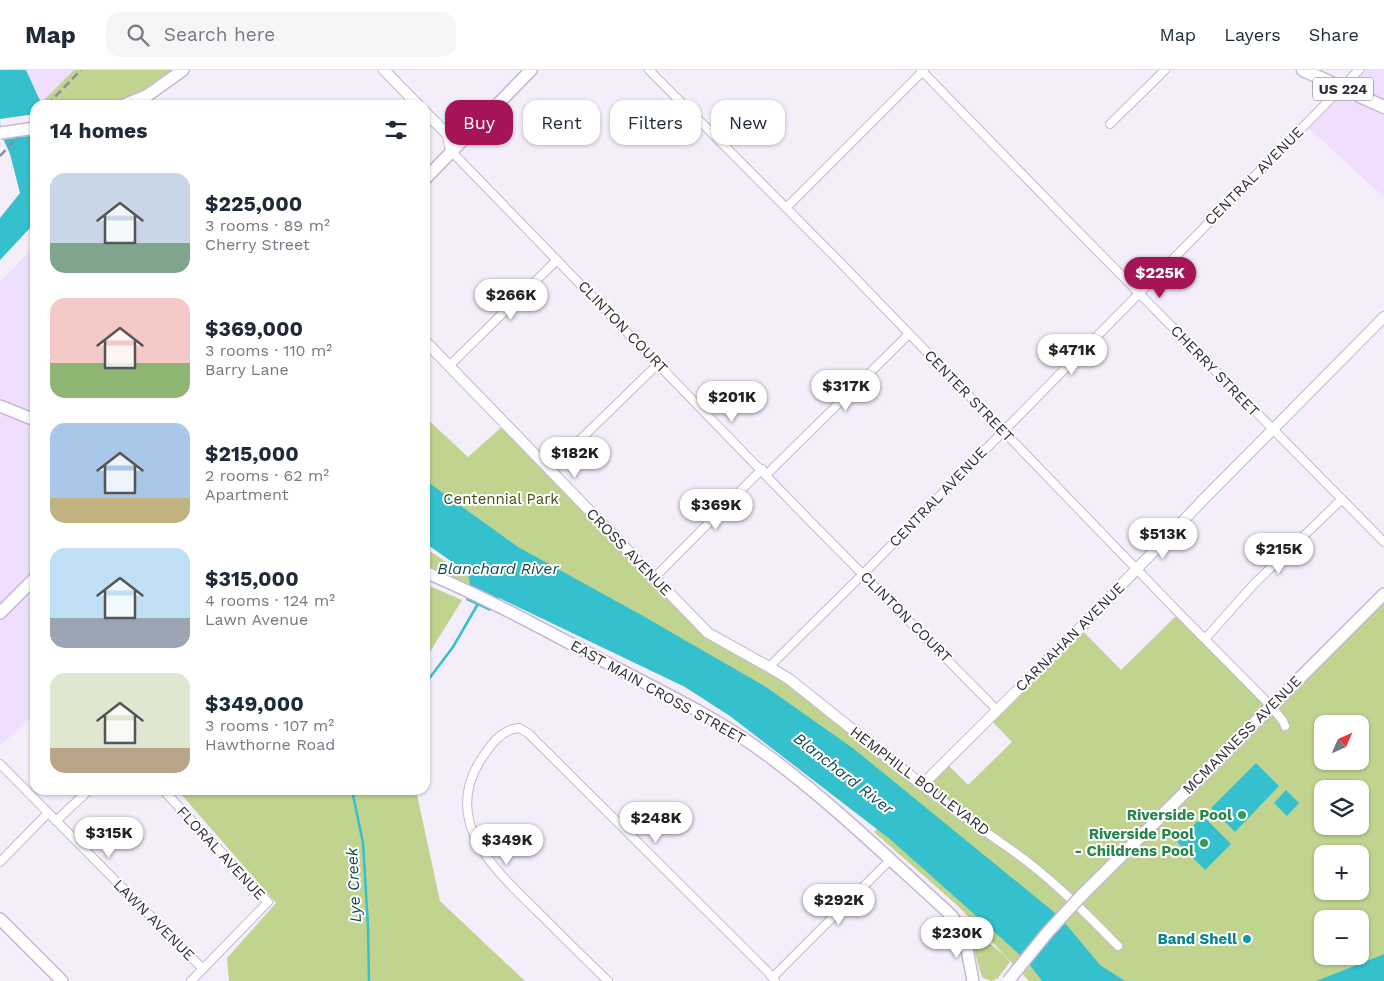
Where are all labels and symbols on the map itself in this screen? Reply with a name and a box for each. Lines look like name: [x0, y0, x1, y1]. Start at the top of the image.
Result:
road number: US 224: [1313, 78, 1373, 100]
street label: CENTRAL AVENUE: [1201, 123, 1307, 229]
pin: $225K: [1125, 256, 1195, 299]
street label: CLINTON COURT: [574, 277, 672, 377]
pin: $266K: [476, 278, 546, 321]
street label: CHERRY STREET: [1167, 322, 1263, 420]
pin: $471K: [1037, 334, 1107, 376]
street label: CENTER STREET: [920, 346, 1018, 446]
pin: $317K: [811, 370, 881, 412]
pin: $201K: [697, 380, 767, 423]
pin: $182K: [540, 436, 610, 479]
street label: CENTRAL AVENUE: [886, 443, 990, 551]
pin: $369K: [681, 488, 751, 531]
park label: Centennial Park: [443, 490, 559, 508]
street label: CROSS AVENUE: [583, 505, 675, 599]
pin: $513K: [1128, 518, 1198, 560]
pin: $215K: [1244, 532, 1314, 575]
water label: Blanchard River: [437, 559, 559, 578]
street label: CLINTON COURT: [857, 568, 955, 666]
street label: CARNAHAN AVENUE: [1012, 579, 1128, 695]
street label: EAST MAIN CROSS STREET: [567, 636, 749, 748]
street label: MCMANNESS AVENUE: [1179, 672, 1305, 798]
north arrow: [1314, 715, 1369, 770]
street label: HEMPHILL BOULEVARD: [847, 723, 993, 839]
water label: Blanchard River: [790, 729, 898, 819]
street label: FLORAL AVENUE: [173, 802, 269, 904]
pin: $248K: [621, 802, 691, 844]
place label: Riverside Pool: [1127, 806, 1232, 824]
marker: Riverside Pool: [1236, 809, 1248, 821]
pin: $315K: [74, 816, 144, 859]
pin: $349K: [472, 824, 542, 866]
place label: Riverside Pool - Childrens Pool: [1074, 825, 1194, 860]
marker: Riverside Pool - Childrens Pool: [1198, 837, 1210, 849]
water label: Lye Creek: [342, 846, 365, 923]
street label: LAWN AVENUE: [110, 876, 198, 964]
pin: $292K: [804, 884, 874, 926]
pin: $230K: [922, 916, 992, 959]
place label: Band Shell: [1158, 930, 1237, 948]
marker: Band Shell: [1241, 933, 1253, 945]

